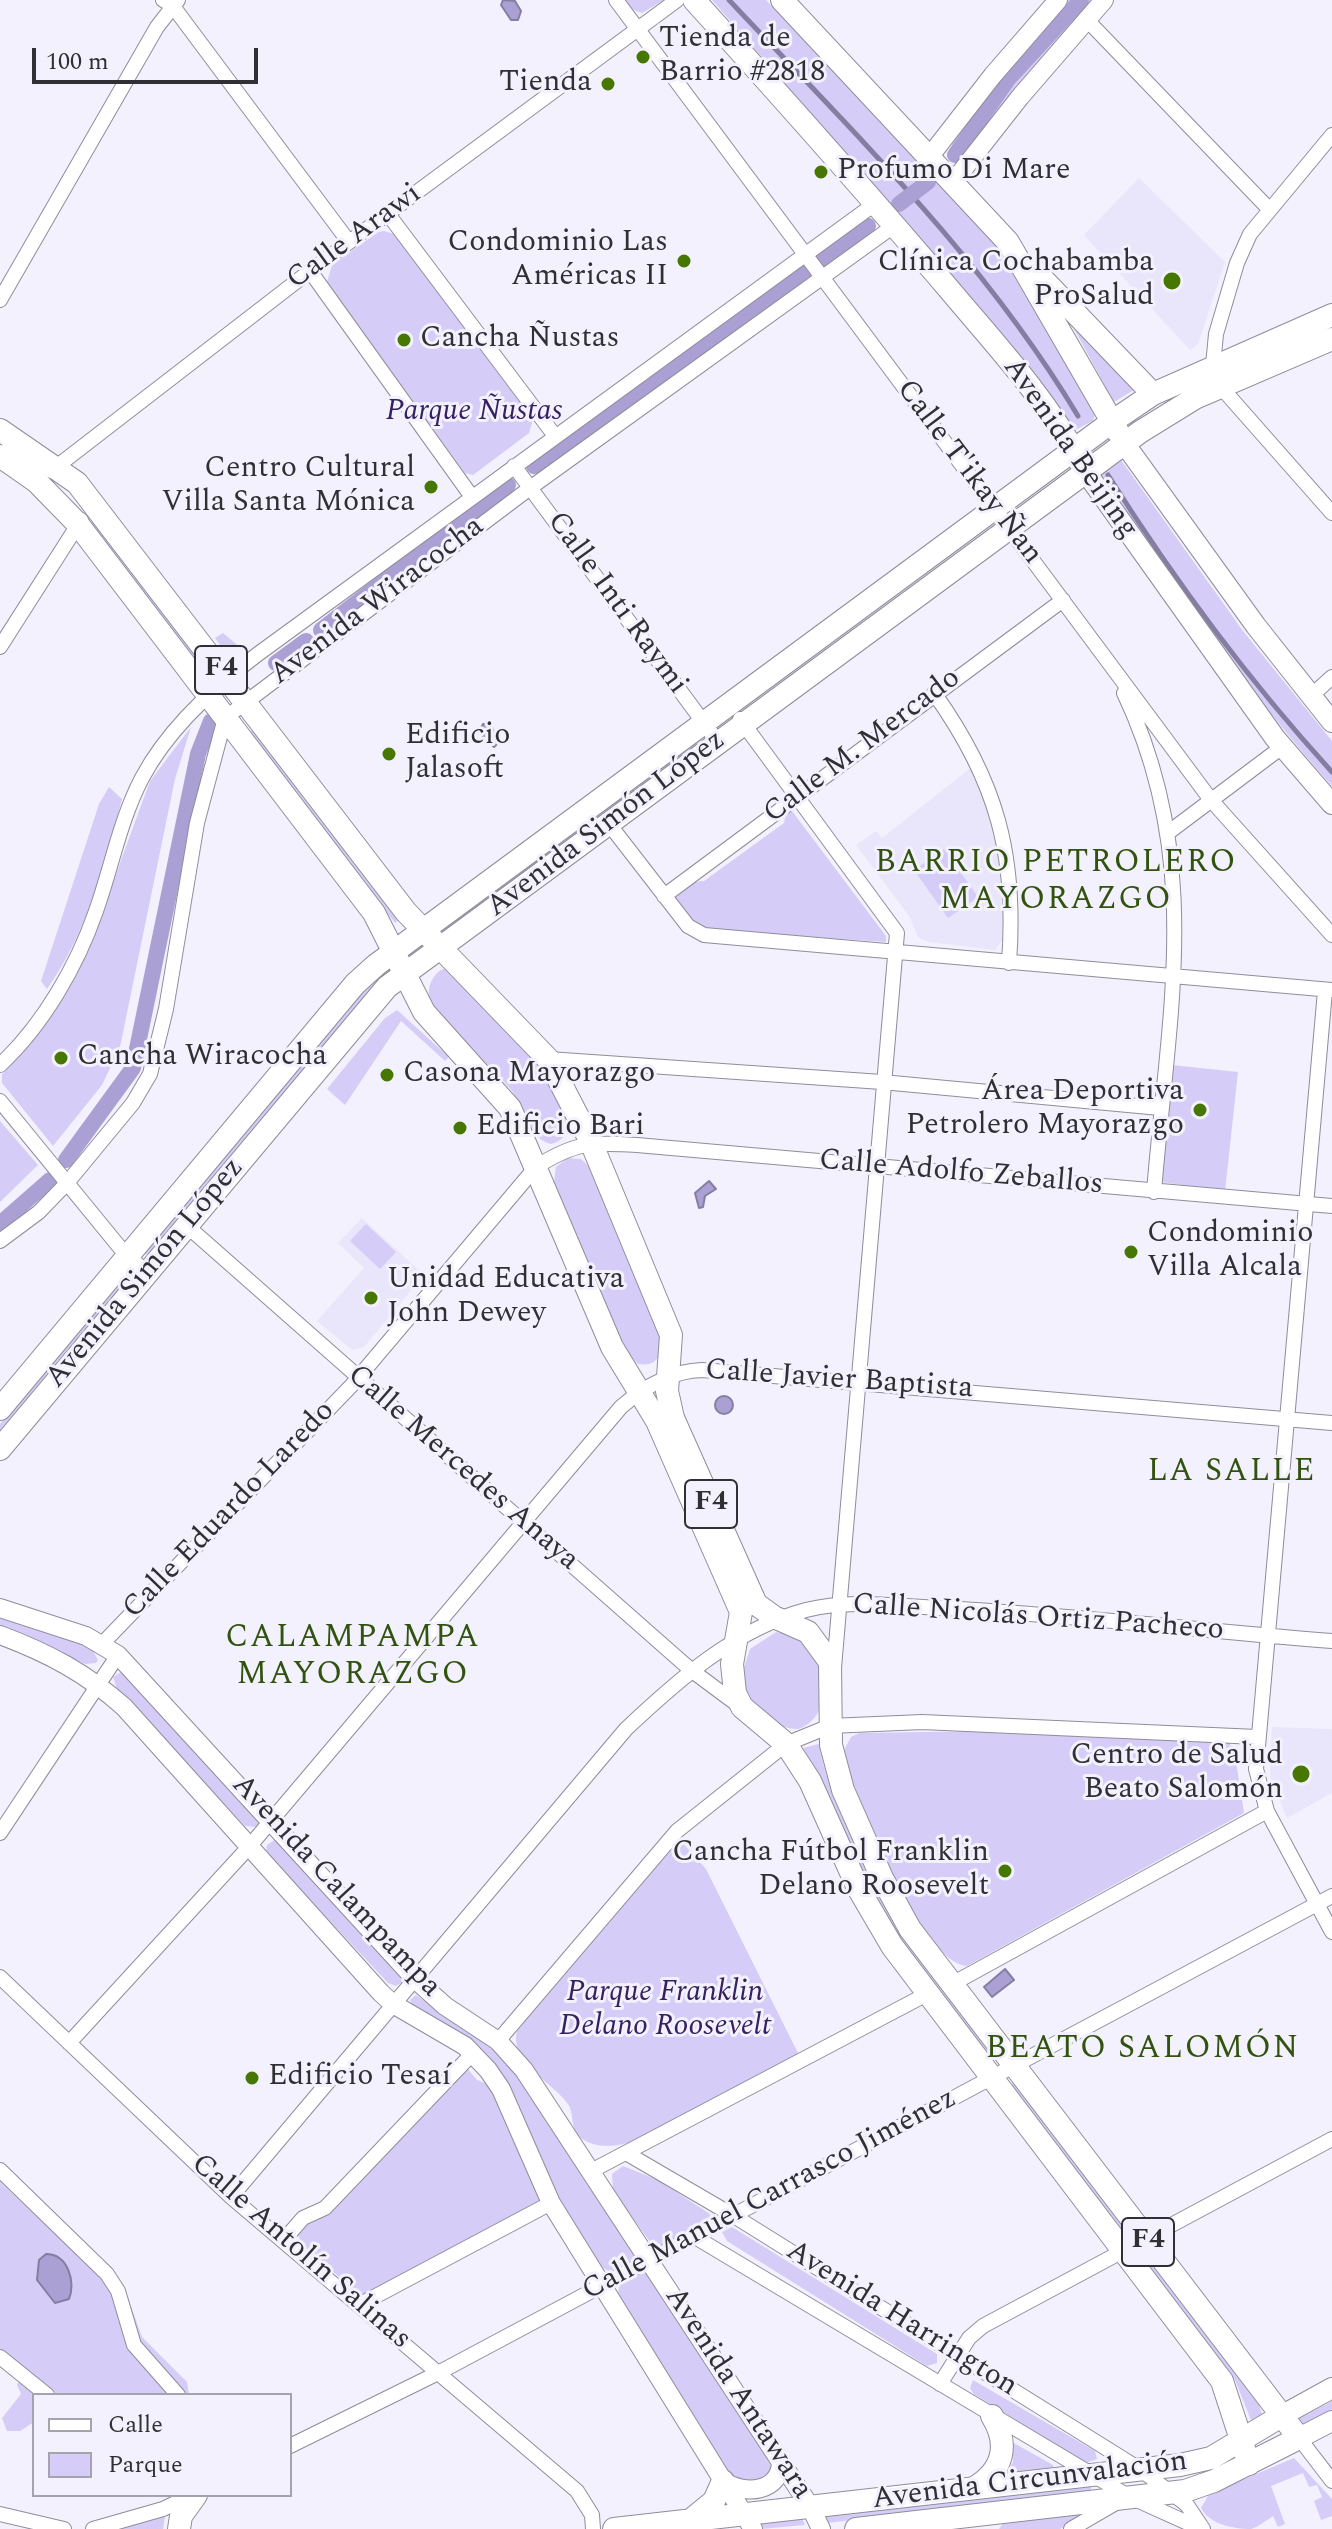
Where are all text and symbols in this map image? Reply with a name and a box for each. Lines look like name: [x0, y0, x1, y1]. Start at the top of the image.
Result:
place label: Tienda de Barrio #2818: [659, 22, 825, 92]
scale bar: [36, 32, 262, 82]
text: 100 m: [46, 44, 109, 80]
marker: Tienda de Barrio #2818: [634, 48, 652, 66]
place label: Tienda: [499, 66, 592, 102]
marker: Tienda: [599, 75, 617, 93]
place label: Profumo Di Mare: [837, 154, 1071, 190]
marker: Profumo Di Mare: [812, 163, 830, 181]
street label: Calle Arawi: [281, 177, 429, 299]
place label: Condominio Las Américas II: [448, 226, 668, 296]
place label: Clínica Cochabamba ProSalud: [878, 246, 1154, 316]
marker: Condominio Las Américas II: [675, 252, 693, 270]
marker: Clínica Cochabamba ProSalud: [1161, 270, 1183, 292]
place label: Cancha Ñustas: [420, 322, 619, 358]
marker: Cancha Ñustas: [395, 331, 413, 349]
street label: Avenida Beijing: [993, 352, 1145, 546]
street label: Calle T'ikay Ñan: [887, 374, 1049, 572]
park label: Parque Ñustas: [386, 395, 562, 431]
place label: Centro Cultural Villa Santa Mónica: [161, 452, 415, 522]
marker: Centro Cultural Villa Santa Mónica: [422, 478, 440, 496]
street label: Calle Inti Raymi: [538, 506, 694, 702]
street label: Avenida Wiracocha: [264, 510, 492, 694]
road number: F4: [195, 646, 247, 694]
street label: Calle M. Mercado: [758, 661, 968, 833]
place label: Edificio Jalasoft: [405, 719, 510, 790]
street label: Avenida Simón López: [481, 724, 733, 926]
marker: Edificio Jalasoft: [380, 745, 398, 763]
district label: BARRIO PETROLERO MAYORAZGO: [875, 846, 1237, 921]
place label: Cancha Wiracocha: [77, 1040, 327, 1076]
marker: Cancha Wiracocha: [52, 1049, 70, 1067]
place label: Casona Mayorazgo: [403, 1057, 655, 1093]
marker: Casona Mayorazgo: [378, 1066, 396, 1084]
place label: Área Deportiva Petrolero Mayorazgo: [906, 1075, 1184, 1146]
marker: Área Deportiva Petrolero Mayorazgo: [1191, 1101, 1209, 1119]
place label: Edificio Bari: [476, 1110, 645, 1146]
marker: Edificio Bari: [451, 1119, 469, 1137]
street label: Calle Adolfo Zeballos: [817, 1144, 1105, 1204]
street label: Avenida Simón López: [39, 1152, 253, 1396]
place label: Condominio Villa Alcala: [1147, 1217, 1313, 1288]
marker: Condominio Villa Alcala: [1122, 1243, 1140, 1261]
place label: Unidad Educativa John Dewey: [387, 1263, 624, 1334]
marker: Unidad Educativa John Dewey: [362, 1289, 380, 1307]
street label: Calle Javier Baptista: [704, 1354, 974, 1408]
street label: Calle Mercedes Anaya: [339, 1359, 585, 1579]
street label: Calle Eduardo Laredo: [117, 1394, 343, 1628]
district label: LA SALLE: [1148, 1455, 1316, 1493]
road number: F4: [685, 1480, 737, 1528]
street label: Calle Nicolás Ortiz Pacheco: [851, 1588, 1225, 1650]
district label: CALAMPAMPA MAYORAZGO: [225, 1621, 481, 1696]
place label: Centro de Salud Beato Salomón: [1070, 1739, 1283, 1810]
marker: Centro de Salud Beato Salomón: [1290, 1763, 1312, 1785]
street label: Avenida Calampampa: [223, 1768, 447, 2006]
place label: Cancha Fútbol Franklin Delano Roosevelt: [672, 1836, 989, 1906]
marker: Cancha Fútbol Franklin Delano Roosevelt: [996, 1862, 1014, 1880]
park label: Parque Franklin Delano Roosevelt: [559, 1976, 771, 2046]
district label: BEATO SALOMÓN: [986, 2032, 1300, 2070]
place label: Edificio Tesaí: [268, 2060, 451, 2096]
marker: Edificio Tesaí: [243, 2069, 261, 2087]
street label: Calle Manuel Carrasco Jiménez: [577, 2082, 963, 2310]
street label: Calle Antolín Salinas: [182, 2148, 418, 2358]
road number: F4: [1122, 2218, 1174, 2266]
street label: Avenida Harrington: [779, 2234, 1023, 2406]
street label: Avenida Antawara: [655, 2281, 819, 2507]
legend: [32, 2393, 292, 2497]
text: Calle: [108, 2407, 163, 2443]
street label: Avenida Circunvalación: [870, 2445, 1190, 2519]
text: Parque: [108, 2447, 183, 2483]

